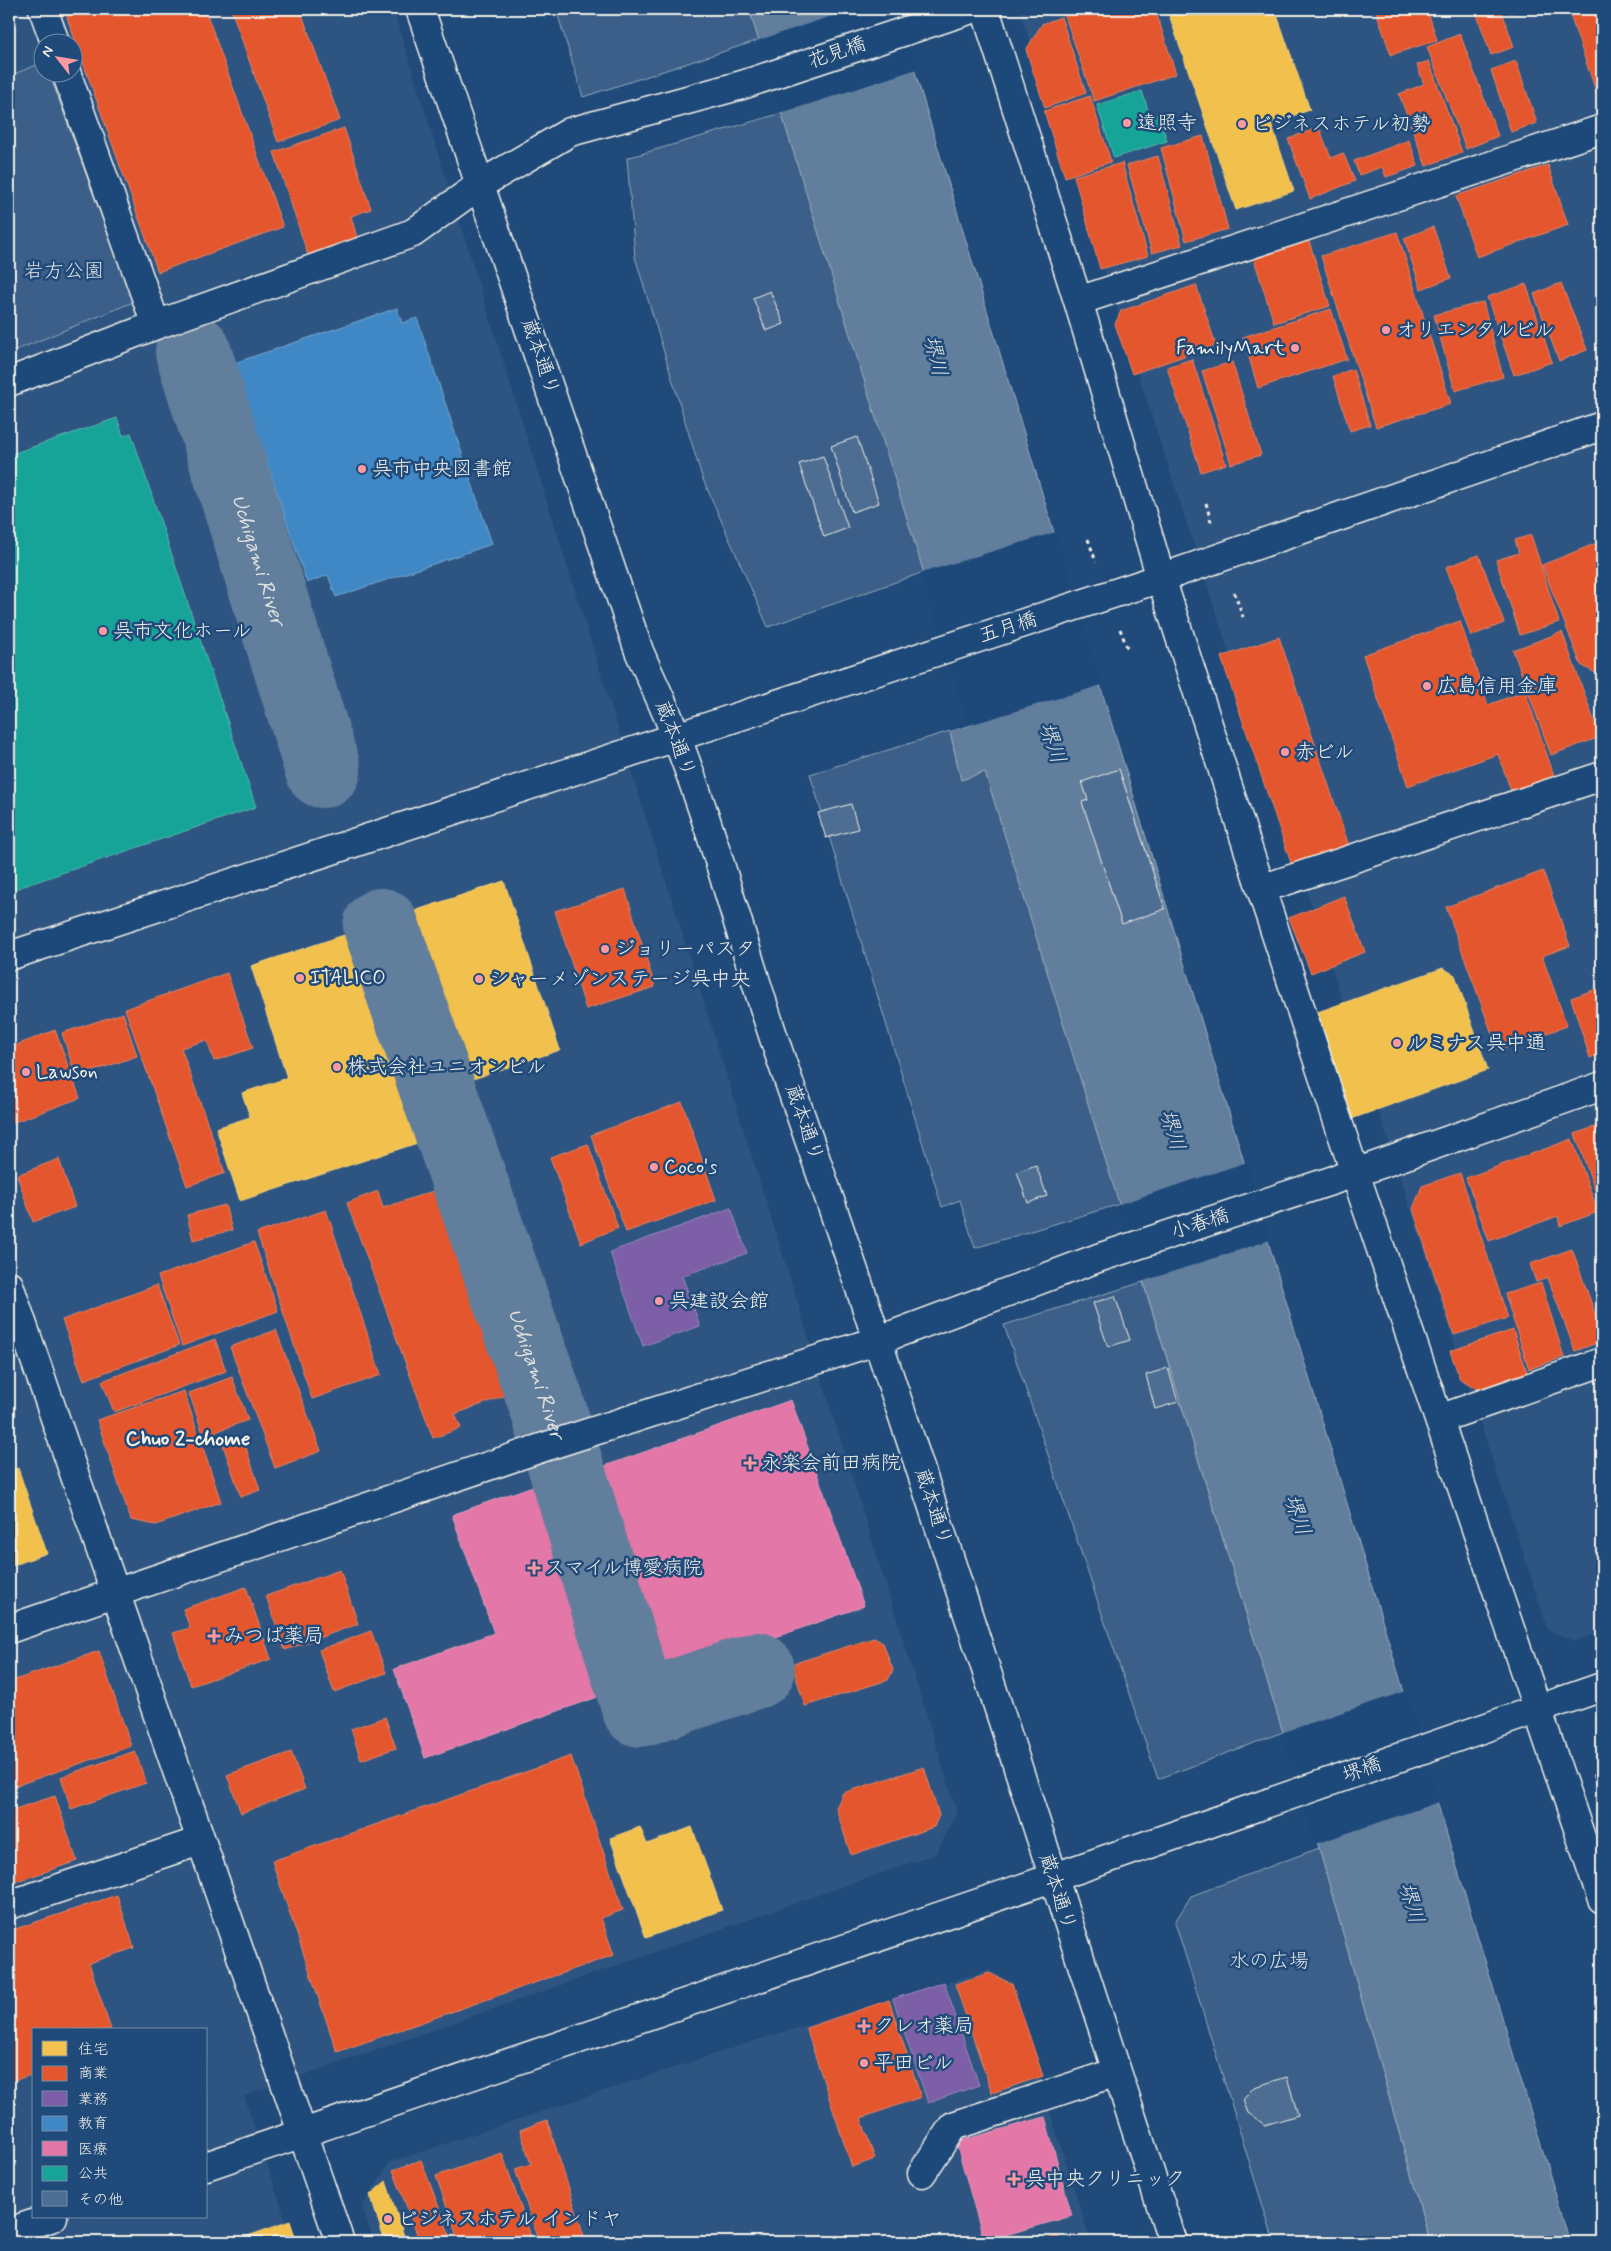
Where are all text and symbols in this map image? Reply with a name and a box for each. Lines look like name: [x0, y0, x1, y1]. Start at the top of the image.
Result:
street label: 花見橋: [804, 30, 870, 76]
north arrow: [32, 32, 82, 82]
text: N: [38, 43, 58, 60]
place label: 遠照寺: [1137, 110, 1197, 137]
place label: ビジネスホテル初勢: [1252, 111, 1430, 138]
marker: 遠照寺: [1121, 117, 1133, 129]
marker: ビジネスホテル初勢: [1236, 118, 1248, 130]
park label: 岩方公園: [24, 258, 104, 285]
street label: 蔵本通り: [514, 315, 566, 399]
place label: オリエンタルビル: [1396, 317, 1554, 344]
marker: オリエンタルビル: [1380, 324, 1392, 336]
water label: 堺川: [917, 332, 953, 380]
place label: FamilyMart: [1176, 335, 1285, 362]
marker: FamilyMart: [1289, 342, 1301, 354]
place label: 呉市中央図書館: [372, 456, 512, 483]
marker: 呉市中央図書館: [356, 463, 368, 475]
water label: Uchigami River: [224, 491, 292, 632]
street label: 五月橋: [975, 606, 1041, 650]
place label: 呉市文化ホール: [113, 618, 252, 645]
marker: 呉市文化ホール: [97, 625, 109, 637]
place label: 広島信用金庫: [1437, 673, 1557, 700]
marker: 広島信用金庫: [1421, 680, 1433, 692]
street label: 蔵本通り: [648, 697, 702, 781]
water label: 堺川: [1032, 719, 1072, 767]
place label: 赤ビル: [1295, 739, 1355, 766]
marker: 赤ビル: [1279, 746, 1291, 758]
place label: ジョリーパスタ: [615, 936, 755, 963]
marker: ジョリーパスタ: [599, 943, 611, 955]
place label: ITALICO: [310, 965, 386, 992]
place label: シャーメゾンステージ呉中央: [489, 966, 751, 993]
marker: ITALICO: [294, 972, 306, 984]
marker: シャーメゾンステージ呉中央: [473, 973, 485, 985]
place label: ルミナス呉中通: [1407, 1030, 1546, 1057]
marker: ルミナス呉中通: [1391, 1037, 1403, 1049]
place label: 株式会社ユニオンビル: [347, 1054, 547, 1081]
place label: Lawson: [36, 1059, 98, 1086]
marker: 株式会社ユニオンビル: [331, 1061, 343, 1073]
marker: Lawson: [20, 1066, 32, 1078]
street label: 蔵本通り: [778, 1081, 830, 1165]
water label: 堺川: [1153, 1106, 1191, 1154]
place label: Coco's: [664, 1154, 717, 1181]
marker: Coco's: [648, 1161, 660, 1173]
street label: 小春橋: [1167, 1202, 1233, 1246]
place label: 呉建設会館: [669, 1288, 769, 1315]
marker: 呉建設会館: [653, 1295, 665, 1307]
water label: Uchigami River: [501, 1305, 572, 1446]
district label: Chuo 2-chome: [125, 1425, 251, 1453]
place label: 永楽会前田病院: [761, 1450, 901, 1477]
marker: 永楽会前田病院: [743, 1456, 757, 1470]
street label: 蔵本通り: [908, 1465, 958, 1549]
water label: 堺川: [1277, 1491, 1317, 1539]
place label: スマイル博愛病院: [545, 1555, 703, 1582]
marker: スマイル博愛病院: [527, 1561, 541, 1575]
place label: みつば薬局: [224, 1623, 324, 1650]
marker: みつば薬局: [208, 1630, 220, 1642]
street label: 堺橋: [1339, 1751, 1385, 1789]
street label: 蔵本通り: [1032, 1850, 1082, 1934]
water label: 堺川: [1392, 1879, 1430, 1927]
park label: 水の広場: [1229, 1948, 1309, 1975]
place label: クレオ薬局: [874, 2013, 974, 2040]
marker: クレオ薬局: [858, 2020, 870, 2032]
legend: [32, 2028, 208, 2218]
text: 住宅: [78, 2040, 108, 2060]
place label: 平田ビル: [874, 2050, 954, 2077]
marker: 平田ビル: [858, 2057, 870, 2069]
text: 商業: [78, 2064, 108, 2084]
text: 業務: [78, 2090, 108, 2110]
text: 教育: [78, 2114, 108, 2134]
text: 医療: [78, 2140, 108, 2160]
text: 公共: [78, 2164, 108, 2184]
place label: 呉中央クリニック: [1025, 2166, 1185, 2193]
marker: 呉中央クリニック: [1007, 2172, 1021, 2186]
text: その他: [78, 2190, 123, 2210]
place label: ビジネスホテル インドヤ: [398, 2206, 622, 2233]
marker: ビジネスホテル インドヤ: [382, 2213, 394, 2225]

